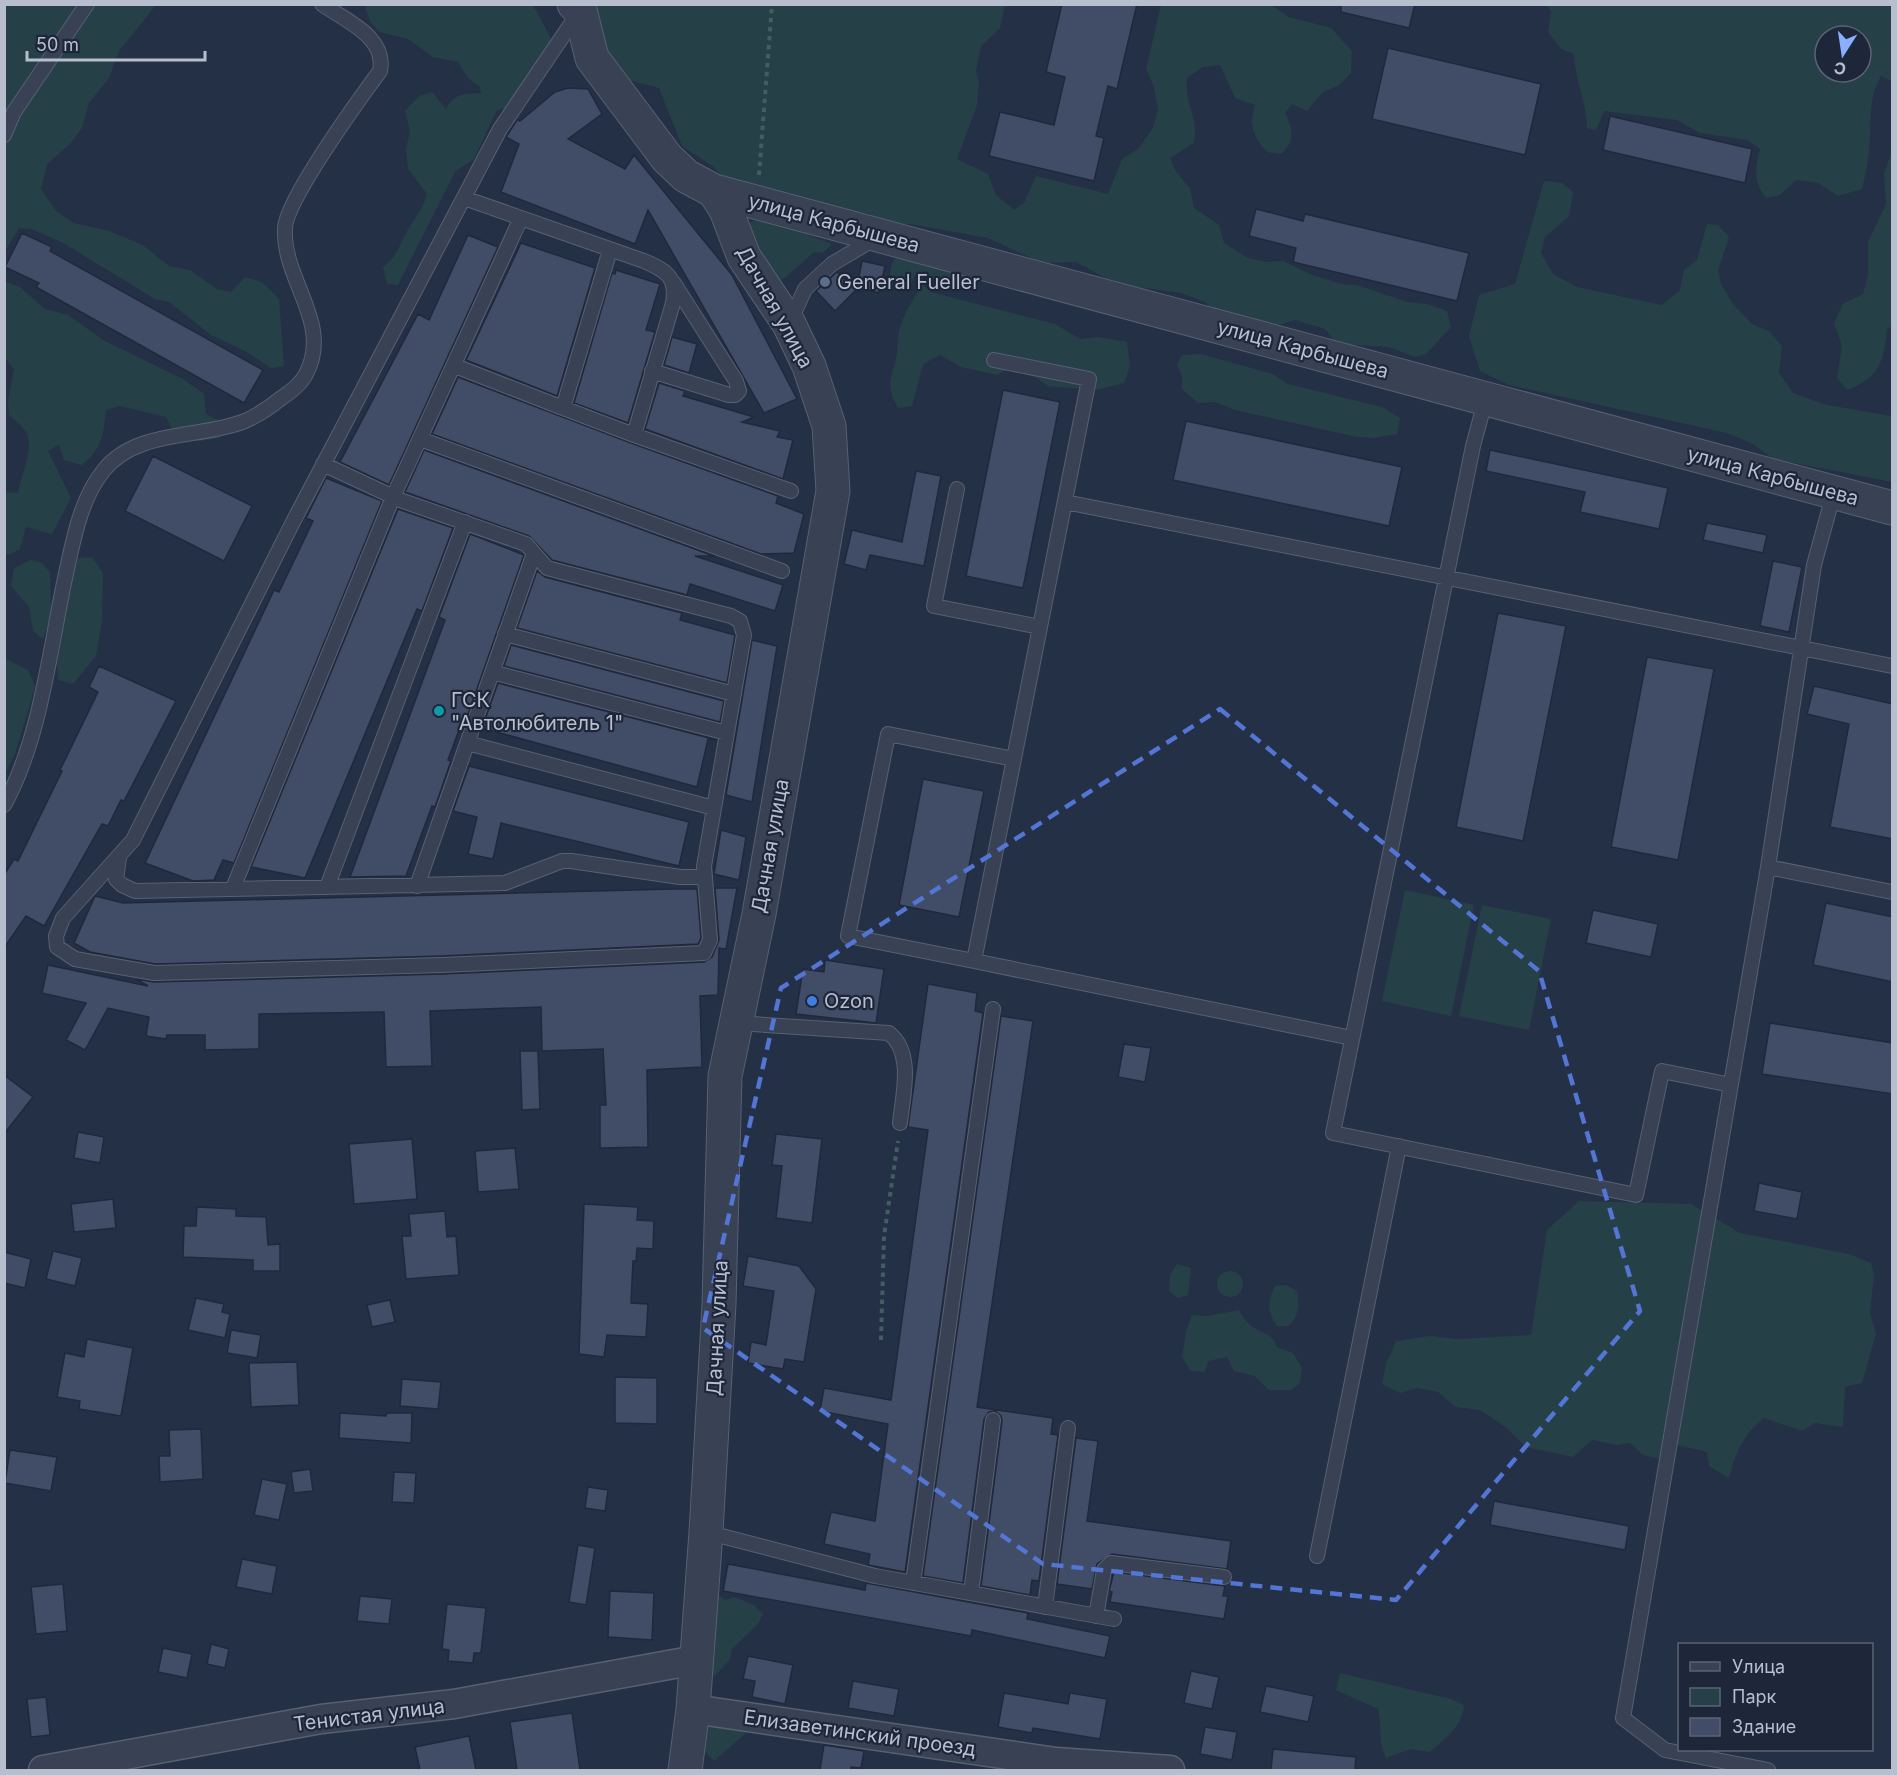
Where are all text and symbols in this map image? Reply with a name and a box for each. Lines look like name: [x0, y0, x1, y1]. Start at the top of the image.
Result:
scale bar: [27, 24, 206, 62]
north arrow: [1813, 24, 1873, 84]
text: 50 m: [36, 34, 79, 55]
text: С: [1832, 58, 1848, 80]
street label: улица Карбышева: [746, 189, 922, 257]
street label: Дачная улица: [732, 242, 818, 372]
place label: General Fueller: [837, 270, 980, 294]
marker: General Fueller: [818, 275, 832, 289]
street label: улица Карбышева: [1215, 315, 1391, 383]
street label: улица Карбышева: [1685, 442, 1861, 510]
place label: ГСК "Автолюбитель 1": [451, 688, 623, 735]
marker: ГСК "Автолюбитель 1": [432, 704, 446, 718]
street label: Дачная улица: [746, 777, 794, 915]
place label: Ozon: [824, 989, 874, 1013]
marker: Ozon: [805, 994, 819, 1008]
street label: Дачная улица: [701, 1260, 733, 1396]
legend: [1678, 1643, 1873, 1751]
text: Улица: [1732, 1656, 1785, 1677]
text: Парк: [1732, 1686, 1777, 1707]
street label: Тенистая улица: [292, 1694, 446, 1736]
street label: Елизаветинский проезд: [742, 1705, 978, 1761]
text: Здание: [1732, 1716, 1796, 1737]

